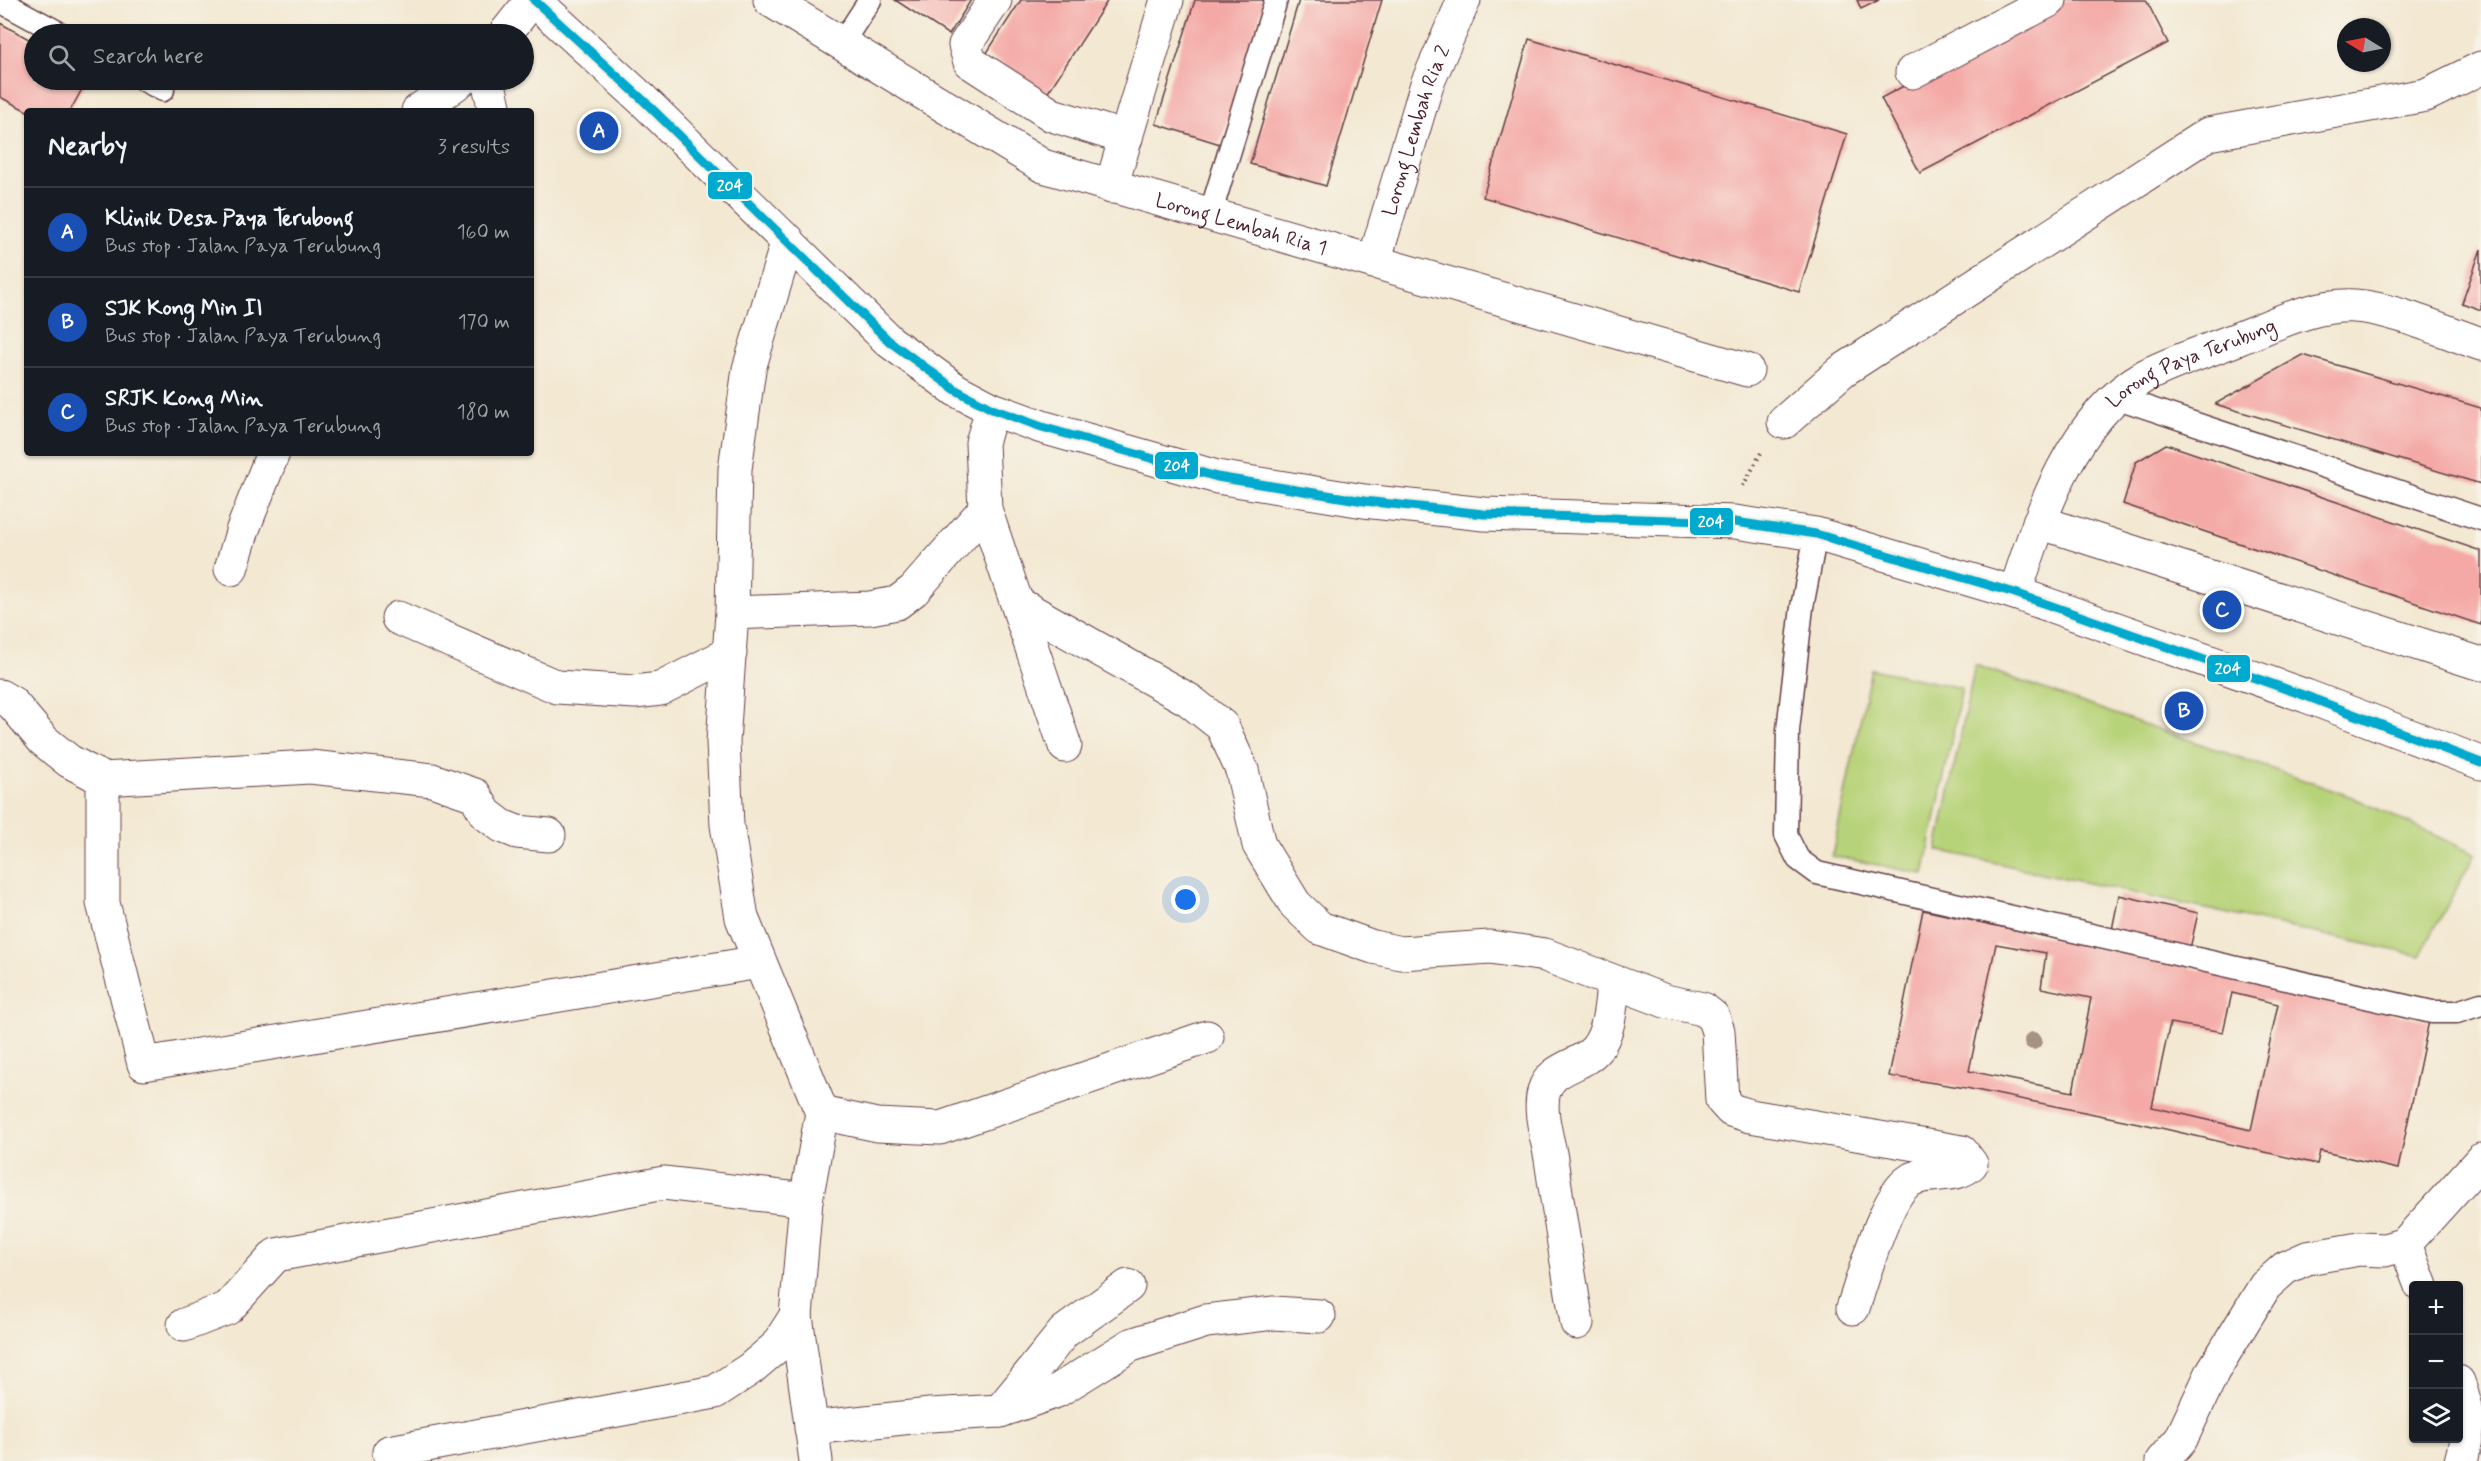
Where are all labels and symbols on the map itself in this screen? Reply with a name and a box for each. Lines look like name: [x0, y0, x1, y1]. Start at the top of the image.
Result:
north arrow: [2337, 18, 2391, 72]
street label: Lorong Lembah Ria 2: [1376, 41, 1457, 219]
pin: A: [580, 108, 618, 154]
line badge: 204: [707, 171, 753, 200]
text: 204: [717, 176, 744, 197]
street label: Lorong Lembah Ria 1: [1152, 187, 1330, 263]
street label: Lorong Paya Terubung: [2101, 313, 2281, 414]
line badge: 204: [1154, 451, 1199, 480]
text: 204: [1164, 456, 1191, 477]
line badge: 204: [1689, 507, 1734, 536]
text: 204: [1698, 512, 1725, 533]
pin: C: [2202, 588, 2242, 632]
line badge: 204: [2206, 654, 2251, 683]
text: 204: [2215, 659, 2242, 680]
pin: B: [2164, 688, 2204, 734]
your location: [1171, 885, 1200, 914]

